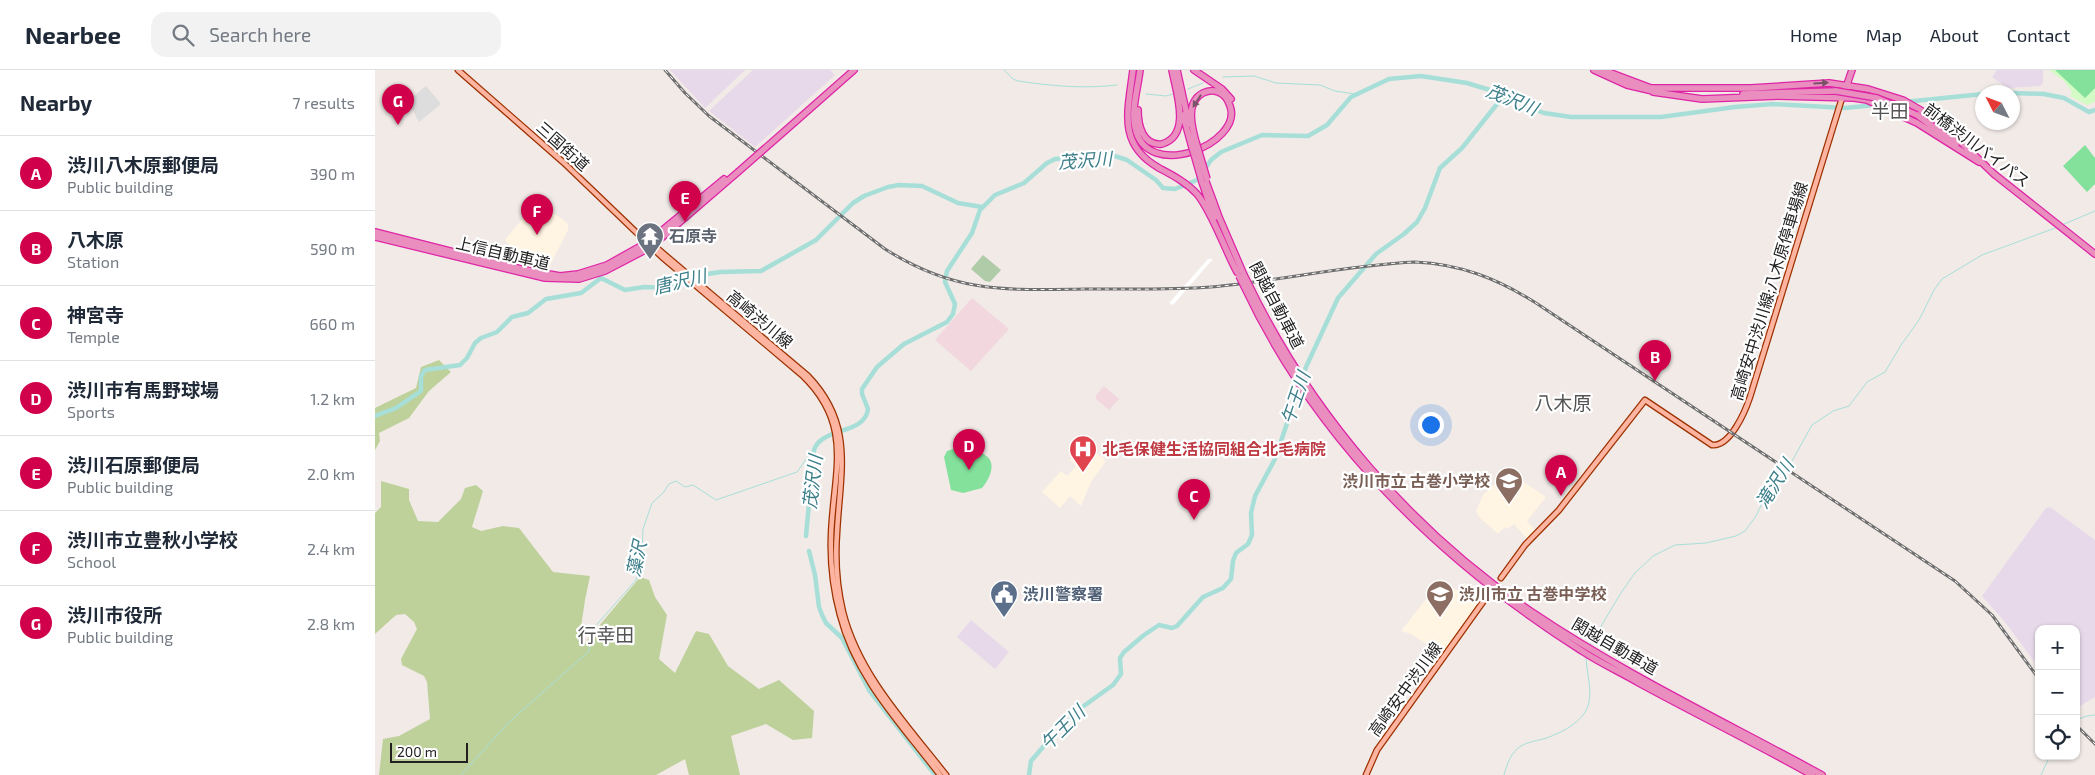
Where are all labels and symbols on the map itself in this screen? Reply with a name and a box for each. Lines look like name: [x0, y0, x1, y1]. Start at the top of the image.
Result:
water label: 茂沢川: [1483, 79, 1543, 120]
one-way arrow: [1813, 79, 1829, 87]
pin: G: [382, 84, 414, 125]
north arrow: [1975, 85, 2020, 130]
one-way arrow: [1192, 94, 1201, 108]
district label: 半田: [1871, 99, 1909, 122]
street label: 前橋渋川バイパス: [1921, 99, 2034, 191]
street label: 三国街道: [533, 117, 593, 174]
water label: 茂沢川: [1057, 147, 1115, 173]
street label: 高崎安中渋川線;八木原停車場線: [1726, 179, 1811, 403]
pin: E: [669, 181, 701, 222]
pin: F: [521, 194, 553, 235]
temple icon: 石原寺: [635, 221, 665, 260]
place label: 石原寺: [669, 226, 717, 245]
street label: 上信自動車道: [454, 232, 552, 273]
street label: 関越自動車道: [1247, 258, 1308, 352]
water label: 唐沢川: [651, 264, 711, 298]
street label: 高崎渋川線: [724, 286, 797, 352]
pin: B: [1639, 340, 1671, 381]
water label: 午王川: [1276, 367, 1315, 427]
district label: 八木原: [1534, 391, 1592, 414]
your location: [1418, 412, 1444, 438]
pin: D: [953, 429, 985, 470]
hospital icon: 北毛保健生活協同組合北毛病院: [1068, 434, 1098, 473]
place label: 北毛保健生活協同組合北毛病院: [1102, 439, 1326, 458]
water label: 茂沢川: [798, 452, 826, 510]
water label: 滝沢川: [1751, 453, 1799, 512]
pin: A: [1545, 455, 1577, 496]
school or university icon: 渋川市立 古巻小学校: [1494, 466, 1524, 505]
place label: 渋川市立 古巻小学校: [1343, 471, 1490, 490]
pin: C: [1178, 479, 1210, 520]
water label: 藻沢: [622, 537, 651, 579]
public building icon: 渋川警察署: [989, 579, 1019, 618]
school or university icon: 渋川市立 古巻中学校: [1425, 579, 1455, 618]
place label: 渋川警察署: [1023, 584, 1103, 603]
place label: 渋川市立 古巻中学校: [1459, 584, 1606, 603]
street label: 関越自動車道: [1569, 613, 1662, 678]
district label: 行幸田: [577, 623, 635, 646]
street label: 高崎安中渋川線: [1364, 638, 1445, 740]
water label: 午王川: [1035, 699, 1091, 754]
scale bar: [390, 740, 467, 763]

